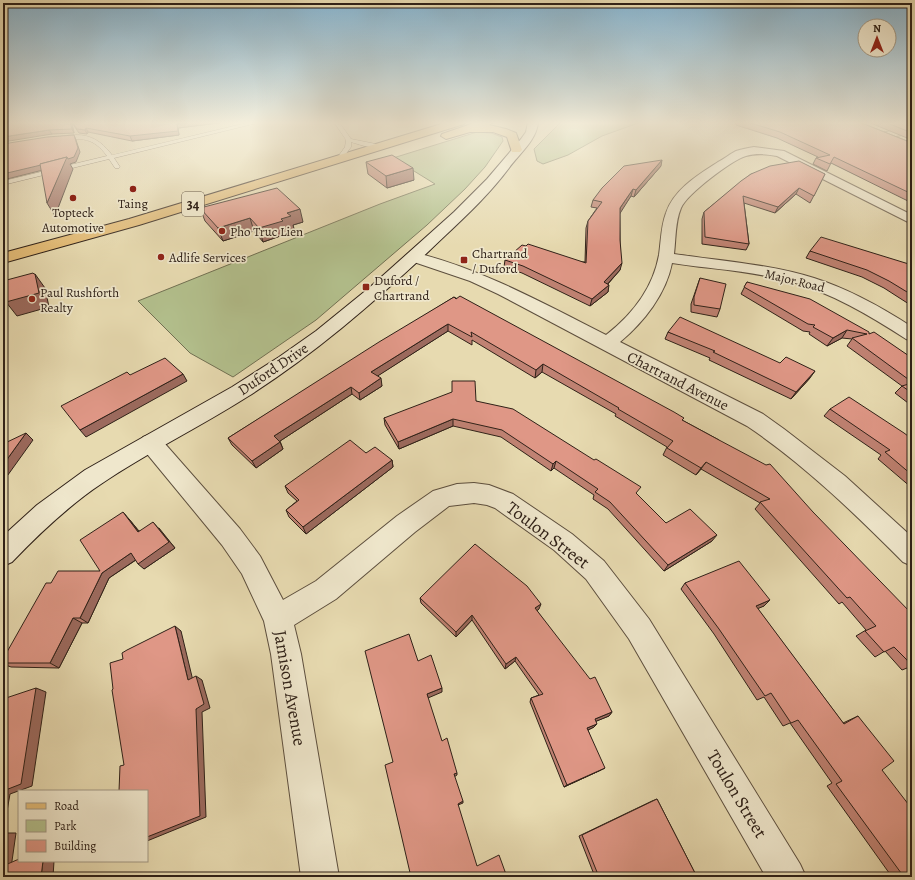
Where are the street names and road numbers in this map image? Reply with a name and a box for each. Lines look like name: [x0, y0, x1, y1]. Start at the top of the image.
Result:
road number: 34: [182, 192, 204, 216]
street label: Major Road: [763, 265, 827, 296]
street label: Duford Drive: [234, 338, 312, 400]
street label: Chartrand Avenue: [624, 347, 732, 415]
street label: Toulon Street: [501, 496, 595, 574]
street label: Jamison Avenue: [268, 628, 312, 748]
street label: Toulon Street: [701, 746, 773, 842]

